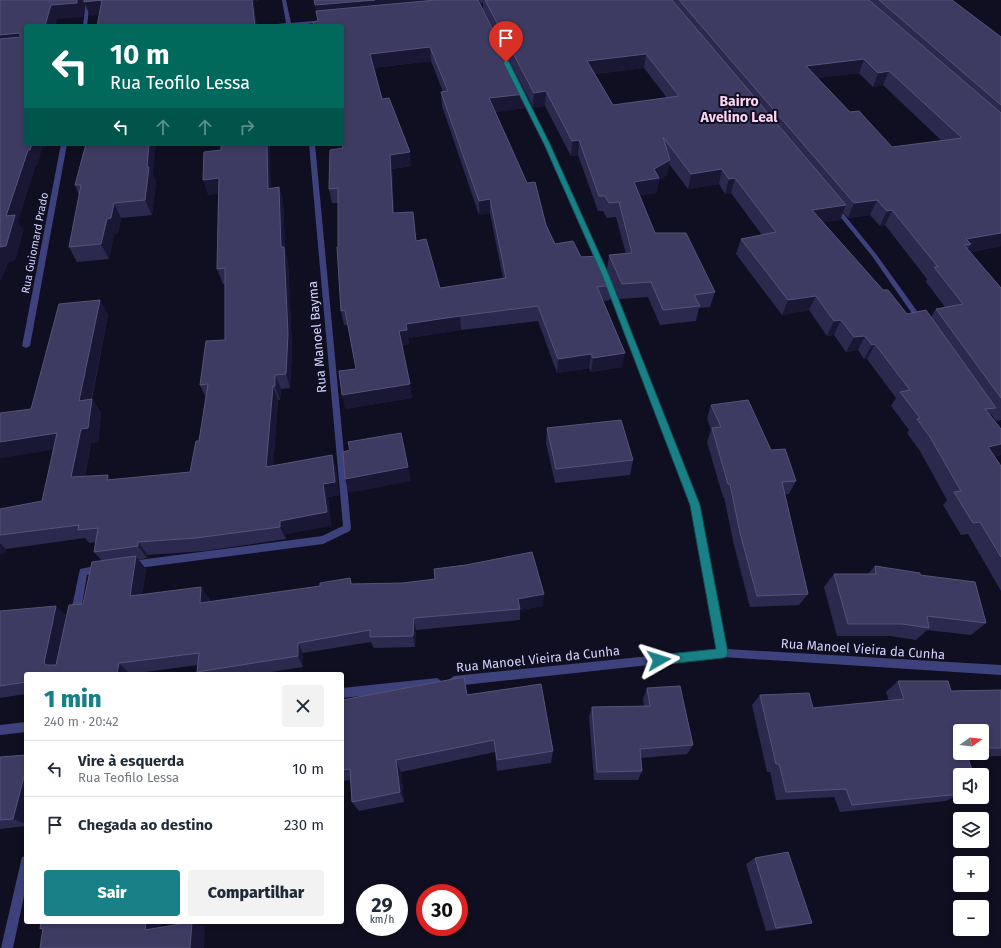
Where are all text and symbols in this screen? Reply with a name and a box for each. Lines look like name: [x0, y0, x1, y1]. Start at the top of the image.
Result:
pin: [489, 21, 523, 62]
icon: arrive: [495, 27, 517, 49]
text: 10 m: [110, 38, 170, 71]
icon: left: [44, 40, 96, 92]
text: Rua Teofilo Lessa: [110, 72, 250, 94]
district label: Bairro Avelino Leal: [700, 93, 778, 126]
icon: left: [110, 116, 132, 138]
icon: ahead: [152, 116, 174, 138]
icon: ahead: [194, 116, 216, 138]
icon: right: [236, 116, 258, 138]
street label: Rua Guiomard Prado: [19, 191, 51, 295]
street label: Rua Manoel Bayma: [305, 281, 329, 393]
street label: Rua Manoel Vieira da Cunha: [780, 636, 946, 662]
position arrow: [638, 639, 680, 681]
street label: Rua Manoel Vieira da Cunha: [455, 643, 621, 675]
text: 1 min: [44, 685, 102, 713]
button: close: [282, 685, 324, 727]
text: 240 m · 20:42: [44, 714, 119, 729]
north arrow: [953, 724, 989, 760]
map controls: [953, 724, 989, 936]
text: Vire à esquerda: [78, 752, 184, 770]
icon: left: [44, 758, 66, 780]
text: 10 m: [292, 760, 324, 778]
button: sound: [953, 768, 989, 804]
text: Rua Teofilo Lessa: [78, 770, 179, 785]
button: layers: [953, 812, 989, 848]
icon: arrive: [44, 814, 66, 836]
text: Chegada ao destino: [78, 816, 213, 834]
text: 230 m: [284, 816, 324, 834]
button: +: [953, 856, 989, 892]
button: Sair: [44, 870, 180, 916]
button: Compartilhar: [188, 870, 324, 916]
speed limit sign: 30: [416, 884, 468, 936]
text: 29: [371, 893, 393, 917]
button: −: [953, 900, 989, 936]
text: km/h: [370, 914, 394, 926]

